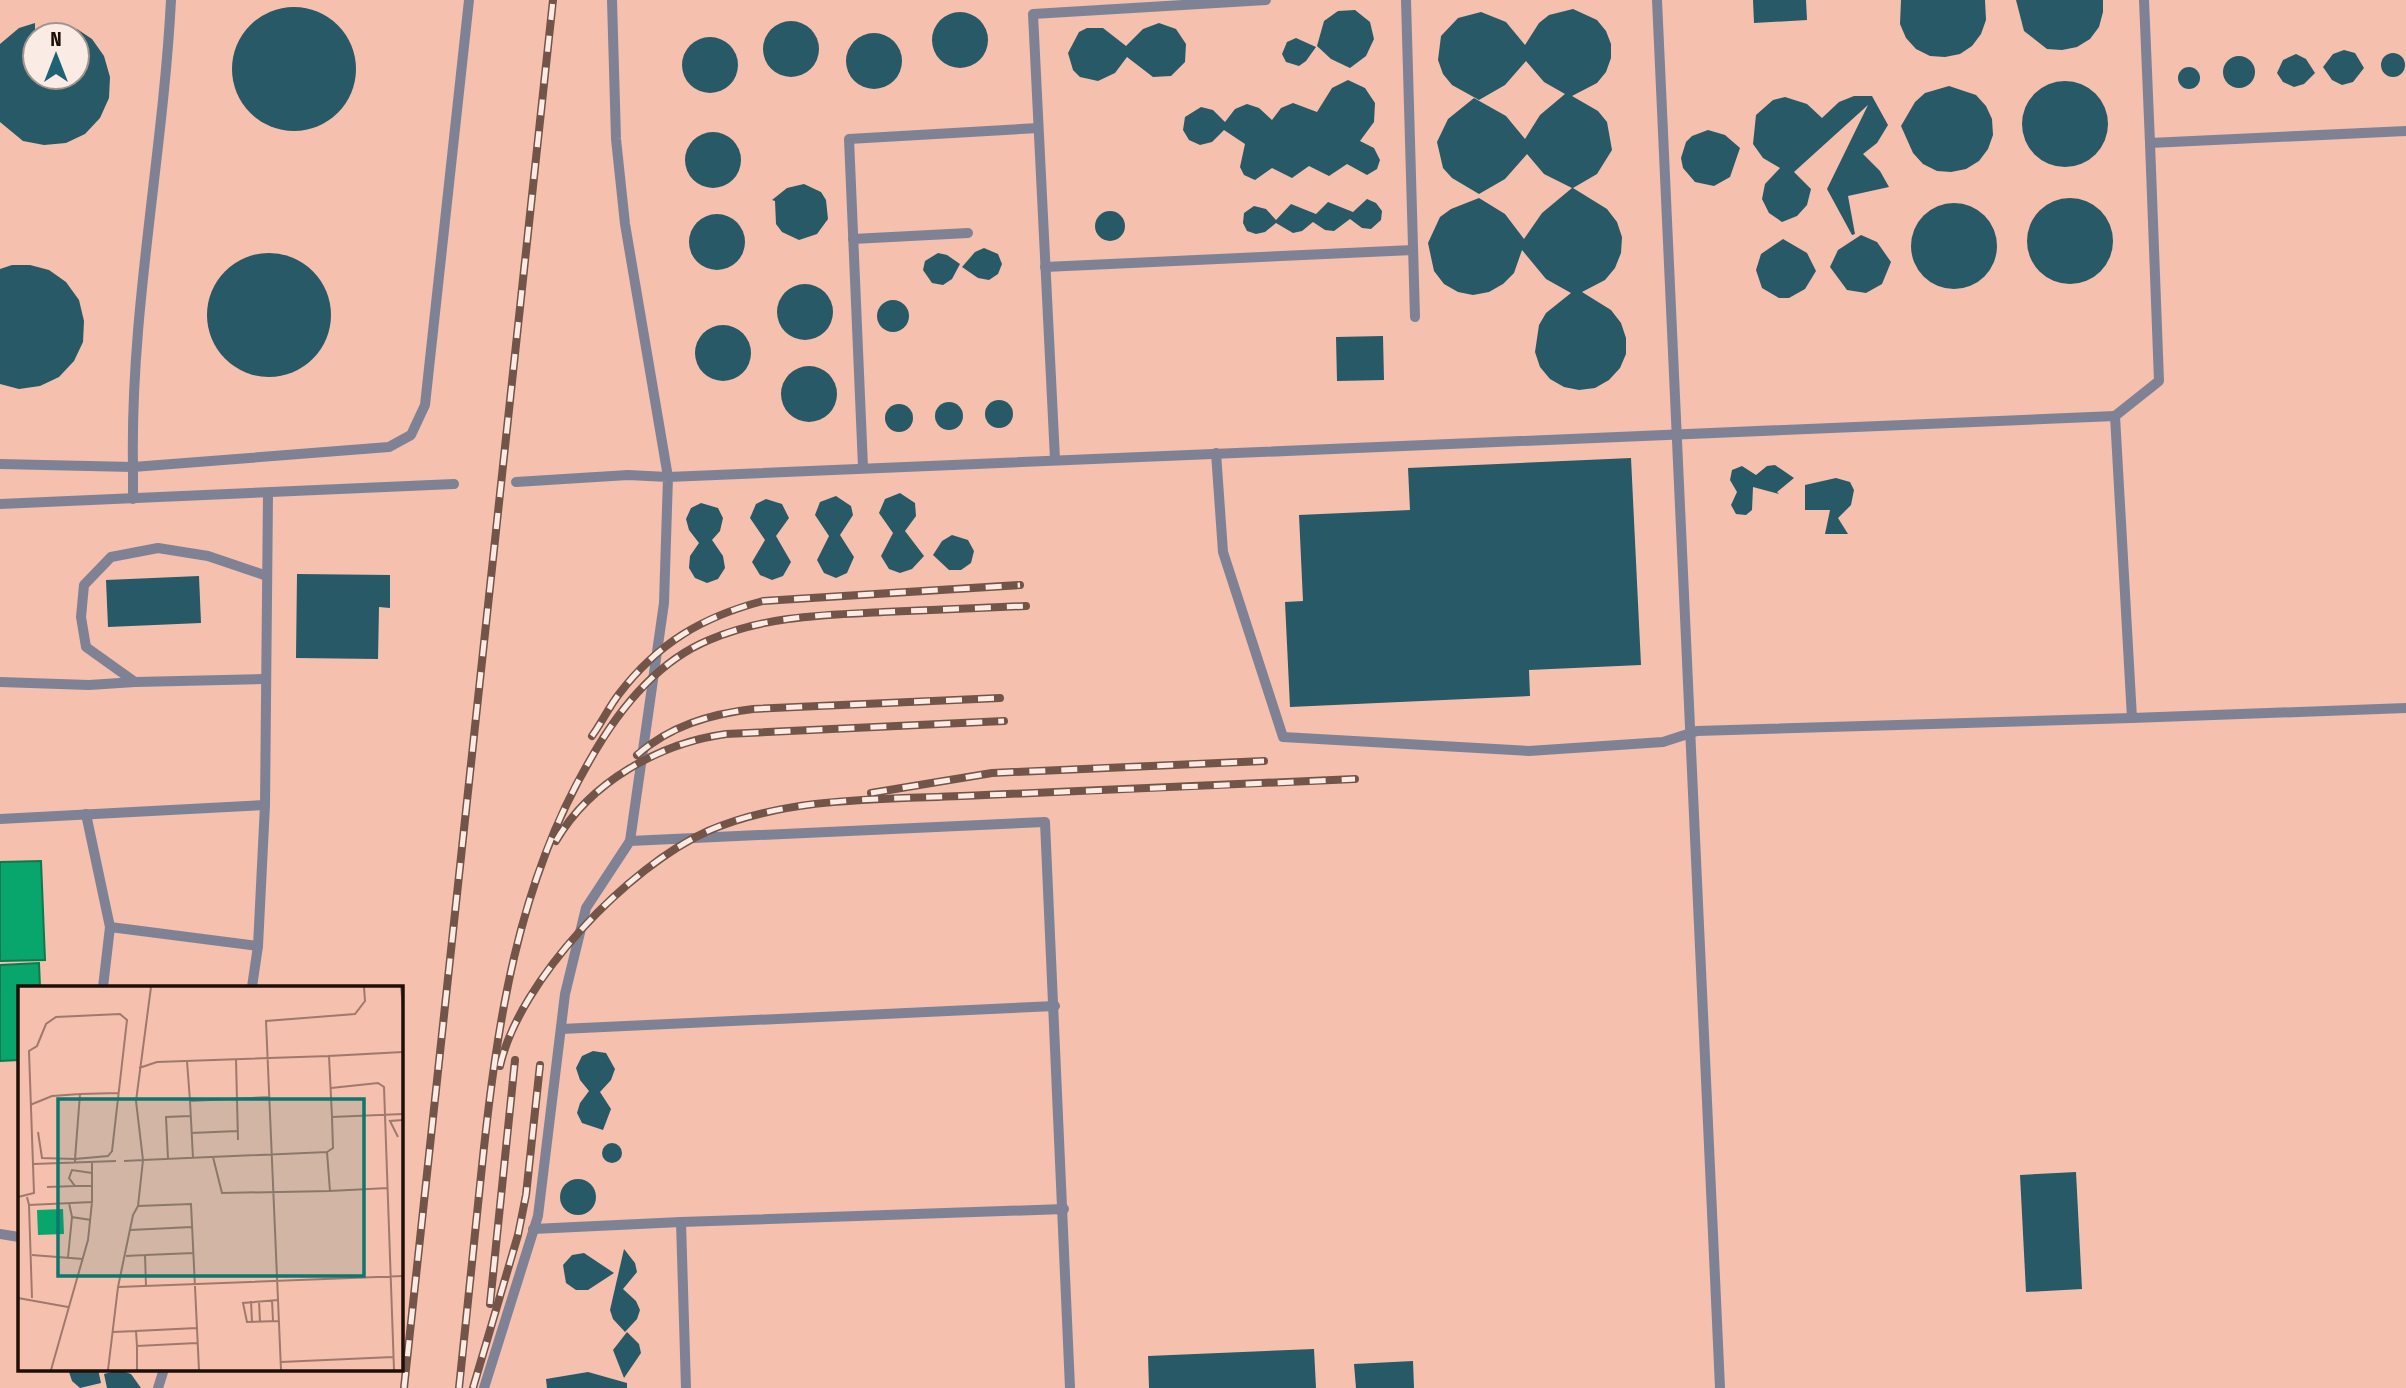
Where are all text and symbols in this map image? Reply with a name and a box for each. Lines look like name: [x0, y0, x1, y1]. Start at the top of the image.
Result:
north arrow: [21, 21, 91, 91]
text: N: [50, 28, 62, 51]
inset map: [18, 986, 402, 1370]

